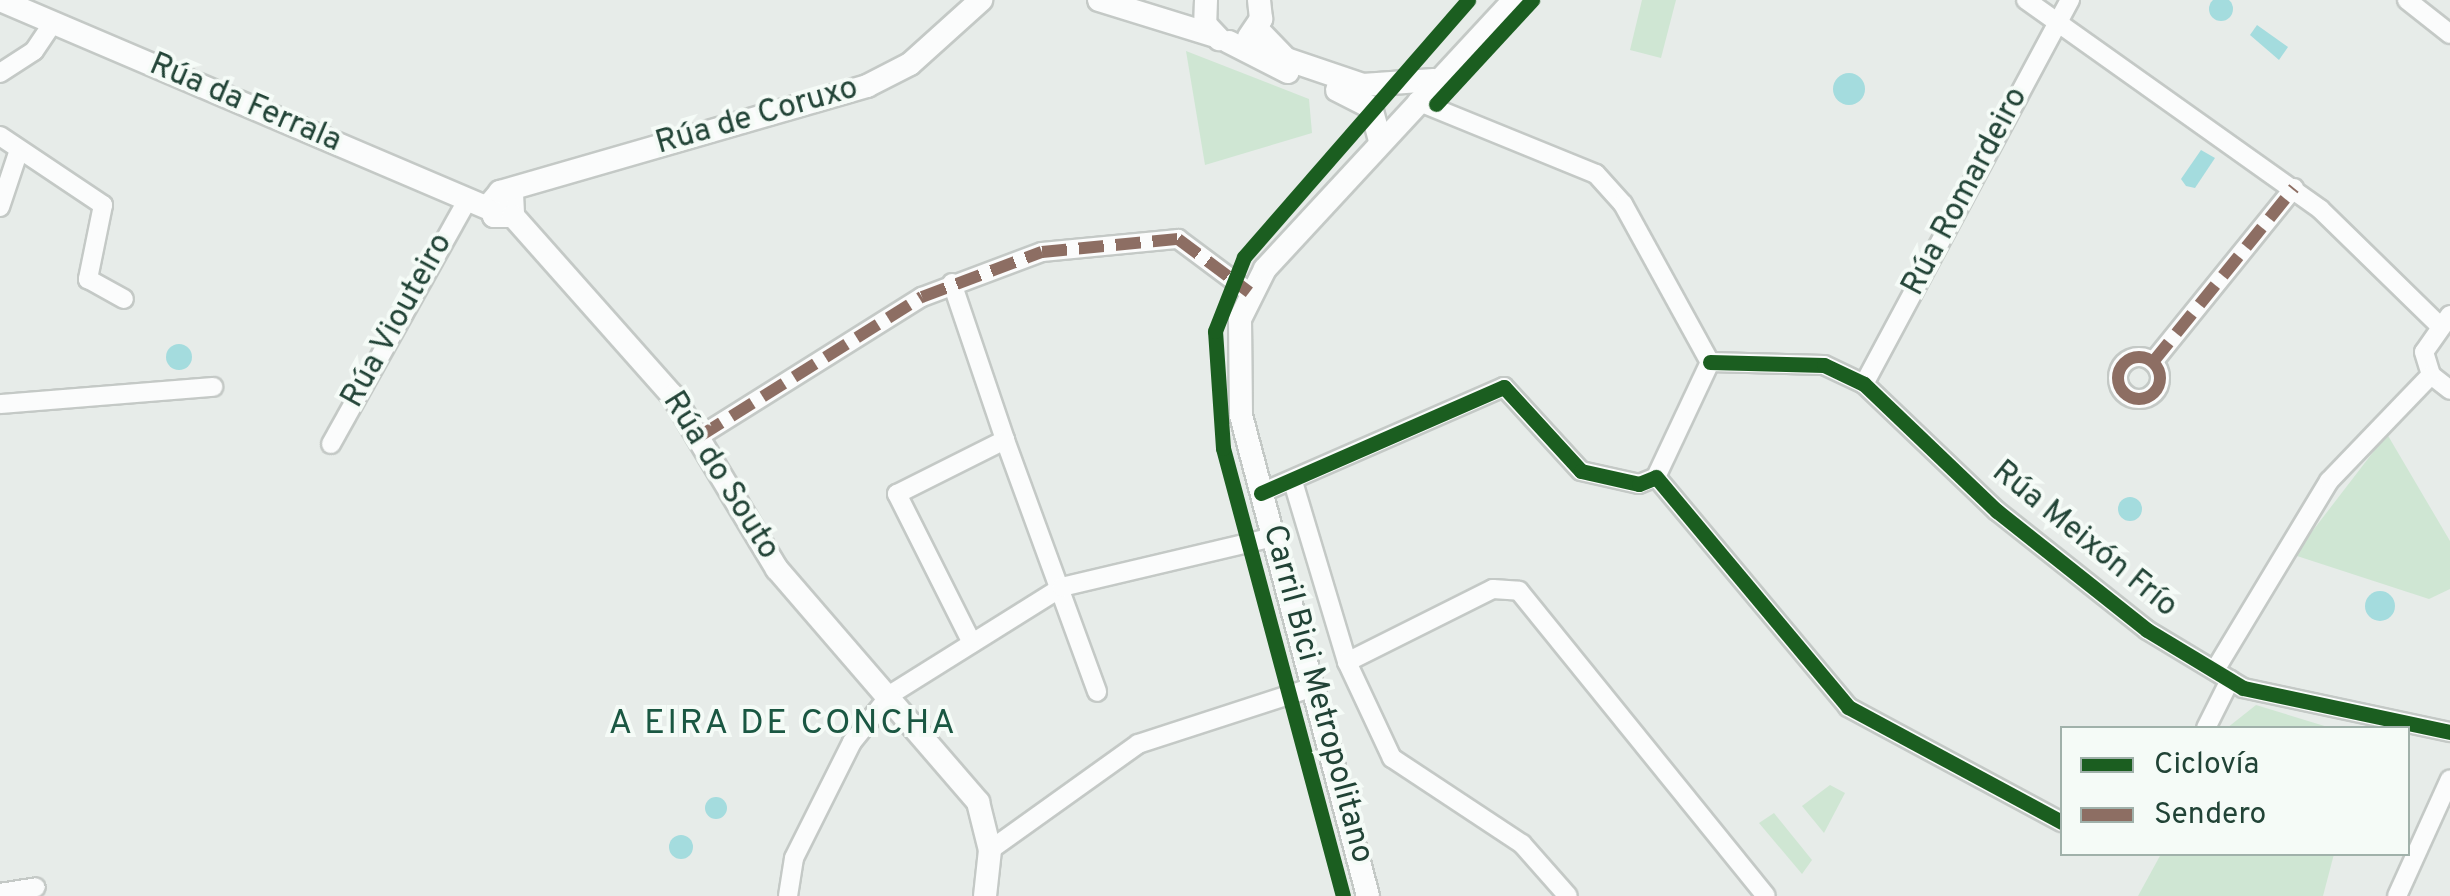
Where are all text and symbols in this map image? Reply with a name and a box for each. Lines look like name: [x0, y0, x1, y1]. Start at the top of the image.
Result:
street label: Rúa da Ferrala: [143, 46, 347, 162]
street label: Rúa de Coruxo: [652, 70, 862, 164]
street label: Rúa Romardeiro: [1895, 81, 2037, 303]
street label: Rúa Viouteiro: [334, 227, 462, 415]
street label: Rúa do Souto: [653, 385, 787, 567]
street label: Rúa Meixón Frío: [1984, 454, 2184, 626]
street label: Carril Bici Metropolitano: [1253, 521, 1381, 867]
district label: A EIRA DE CONCHA: [607, 703, 959, 745]
legend: [2060, 726, 2410, 856]
text: Ciclovía: [2154, 747, 2259, 784]
text: Sendero: [2154, 797, 2266, 834]

